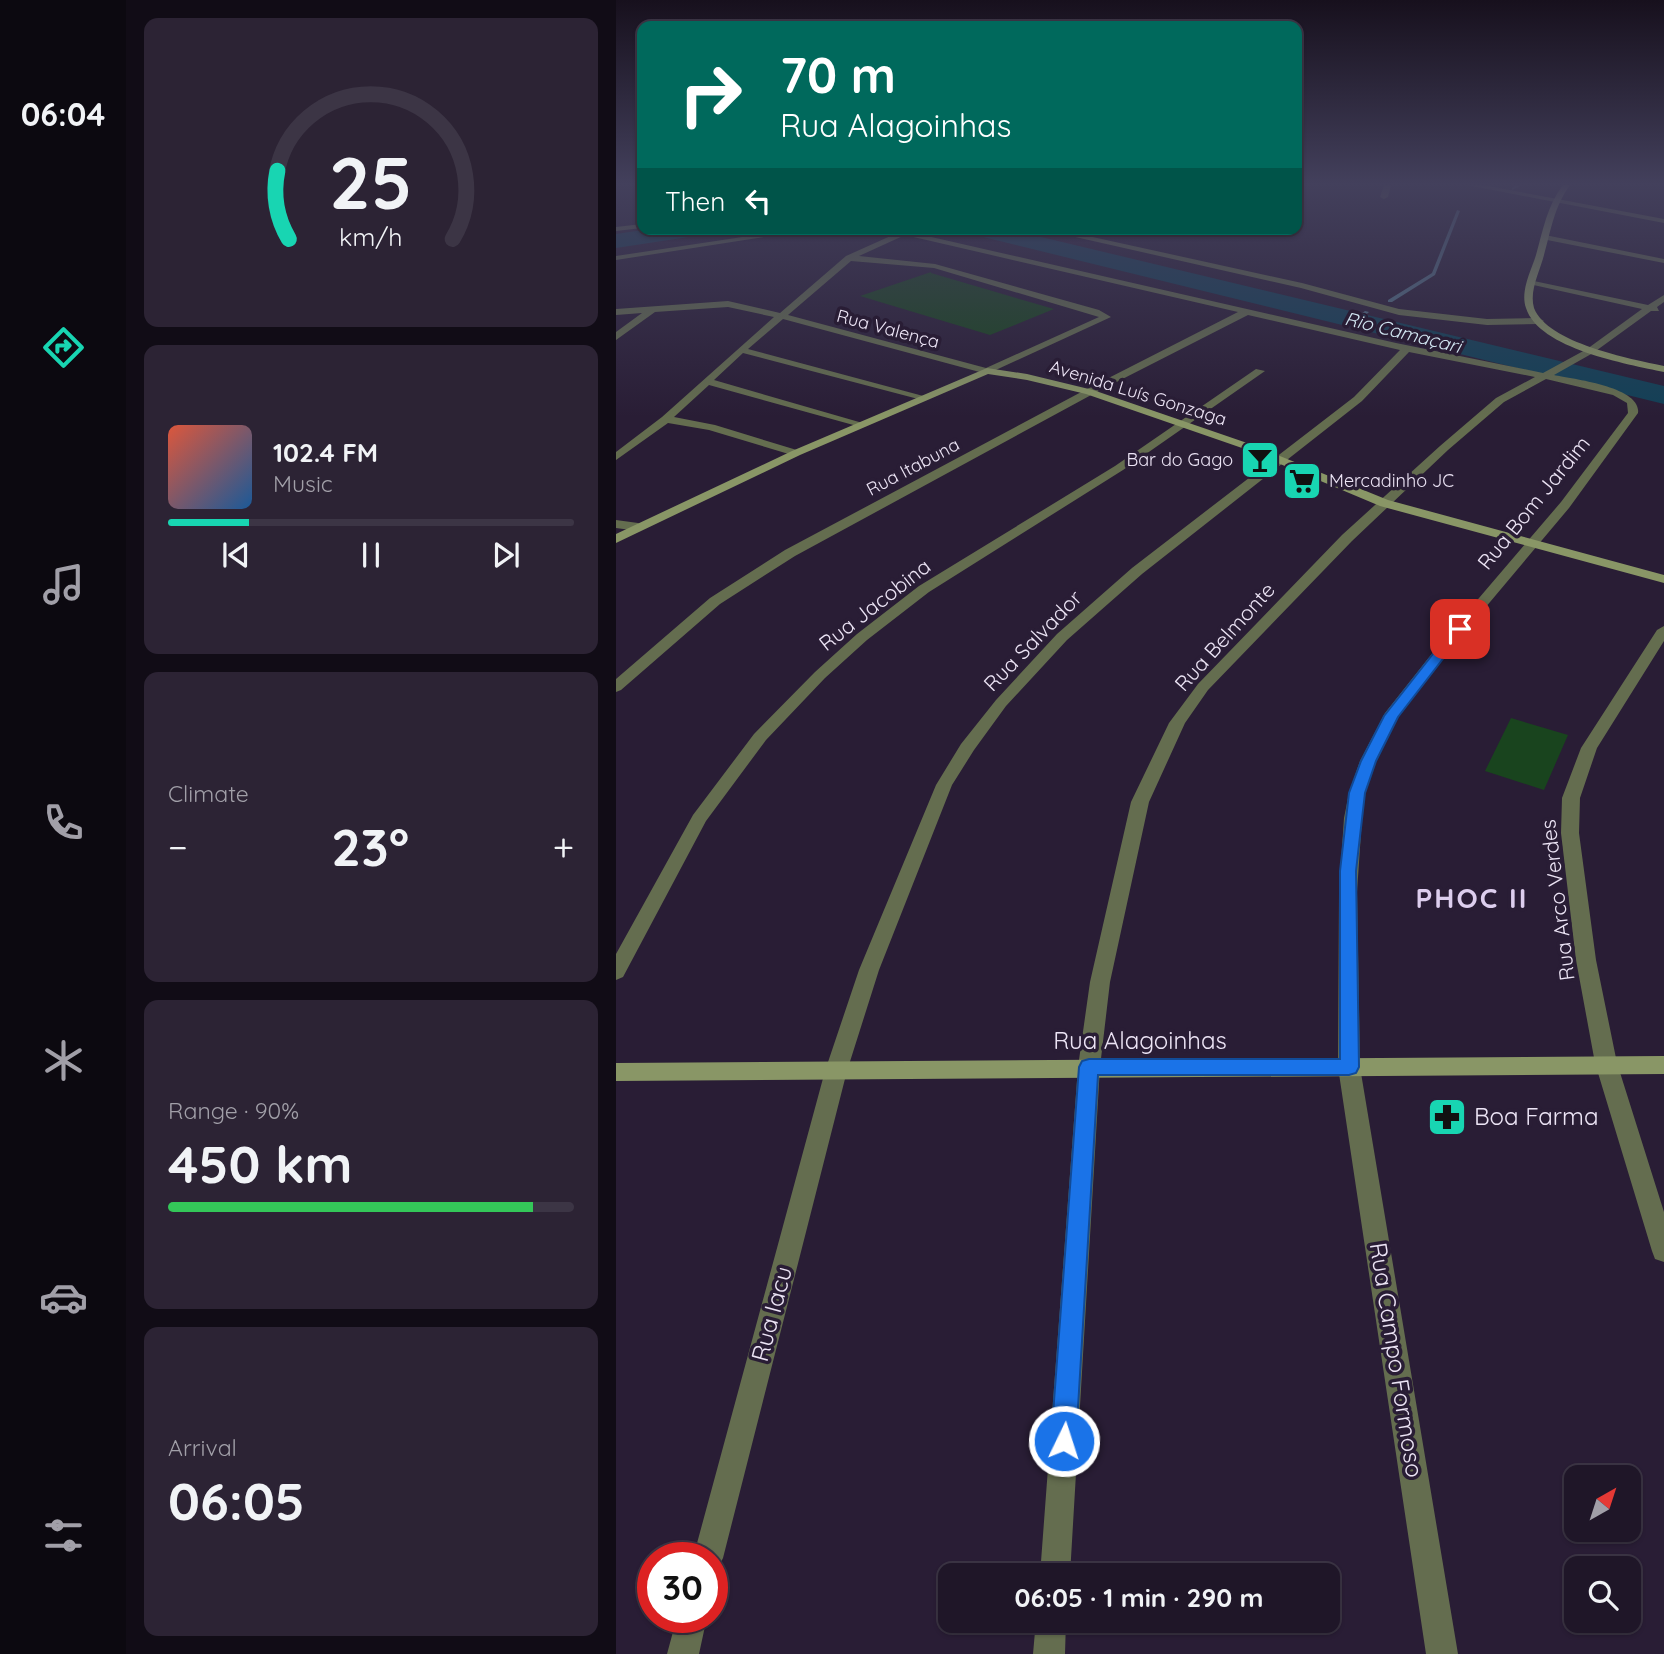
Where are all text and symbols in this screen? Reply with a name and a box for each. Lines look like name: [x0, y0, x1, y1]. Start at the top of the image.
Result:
text: 70 m: [780, 44, 896, 105]
icon: right: [665, 49, 756, 140]
text: 06:04: [21, 94, 105, 134]
text: Rua Alagoinhas: [780, 105, 1012, 145]
text: 25: [329, 136, 413, 227]
icon: left: [739, 182, 777, 220]
text: Then: [665, 185, 725, 218]
text: km/h: [339, 220, 403, 251]
street label: Rua Valença: [834, 304, 942, 353]
water label: Rio Camaçari: [1342, 306, 1465, 358]
icon: directions: [39, 323, 88, 372]
street label: Avenida Luís Gonzaga: [1047, 355, 1230, 430]
street label: Rua Bom Jardim: [1471, 430, 1595, 574]
street label: Rua Itabuna: [862, 432, 963, 501]
text: 102.4 FM: [273, 436, 378, 469]
bar icon: Bar do Gago: [1239, 439, 1281, 481]
place label: Bar do Gago: [1126, 448, 1233, 471]
supermarket icon: Mercadinho JC: [1281, 460, 1323, 502]
text: Music: [273, 469, 333, 498]
place label: Mercadinho JC: [1329, 469, 1454, 492]
icon: previous: [217, 536, 255, 574]
icon: pause: [352, 536, 390, 574]
icon: next: [487, 536, 525, 574]
street label: Rua Jacobina: [813, 553, 935, 656]
icon: music: [39, 560, 88, 609]
street label: Rua Belmonte: [1169, 577, 1280, 696]
street label: Rua Salvador: [978, 584, 1087, 696]
pin: [1430, 599, 1490, 659]
icon: arrive: [1441, 610, 1479, 648]
text: Climate: [168, 779, 249, 808]
icon: phone: [39, 798, 88, 847]
text: 23°: [331, 814, 409, 879]
street label: Rua Arco Verdes: [1534, 818, 1580, 982]
text: −: [168, 823, 188, 871]
text: +: [553, 823, 574, 871]
district label: PHOC II: [1415, 880, 1529, 915]
street label: Rua Alagoinhas: [1053, 1025, 1227, 1055]
icon: climate: [39, 1036, 88, 1085]
text: Range · 90%: [168, 1096, 299, 1125]
pharmacy icon: Boa Farma: [1426, 1096, 1468, 1138]
place label: Boa Farma: [1474, 1101, 1599, 1131]
text: 450 km: [168, 1131, 353, 1196]
street label: Rua Campo Formoso: [1364, 1240, 1430, 1479]
street label: Rua Iacu: [744, 1263, 798, 1365]
icon: car: [39, 1273, 88, 1322]
position arrow: [1027, 1404, 1101, 1478]
text: Arrival: [168, 1433, 237, 1462]
north arrow: [1564, 1465, 1642, 1542]
map controls: [1564, 1465, 1641, 1633]
text: 06:05: [168, 1468, 305, 1533]
icon: filters: [39, 1511, 88, 1560]
speed limit sign: 30: [637, 1542, 728, 1633]
button: search: [1564, 1556, 1641, 1633]
text: 06:05 · 1 min · 290 m: [1015, 1581, 1263, 1614]

